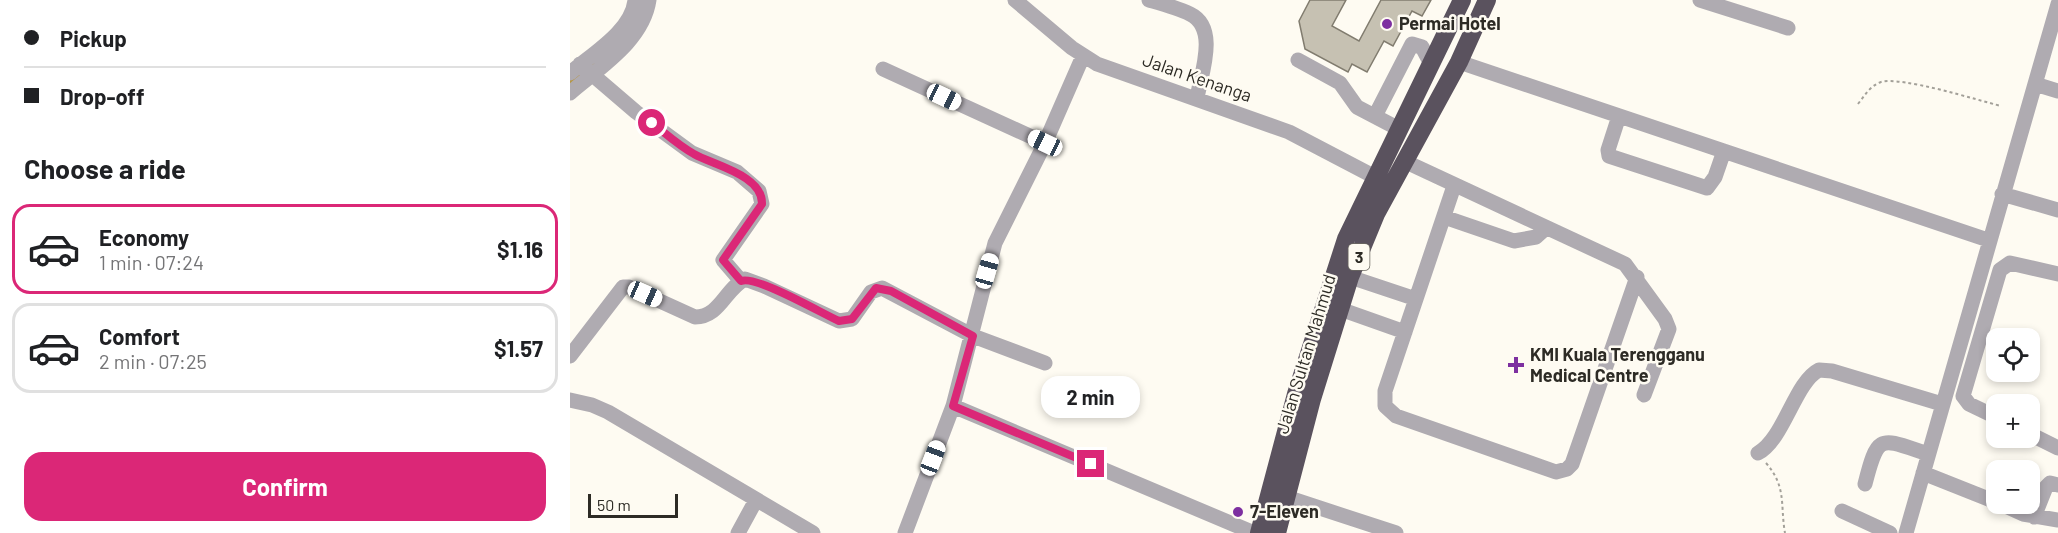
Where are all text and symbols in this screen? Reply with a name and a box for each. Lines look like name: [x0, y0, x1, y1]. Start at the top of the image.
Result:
place label: Permai Hotel: [1399, 12, 1501, 34]
marker: Permai Hotel: [1380, 17, 1394, 31]
text: Pickup: [60, 25, 127, 51]
street label: Jalan Kenanga: [1140, 48, 1255, 106]
car: [924, 81, 964, 113]
text: Drop-off: [60, 83, 144, 109]
route start: [638, 109, 665, 136]
car: [1025, 127, 1065, 159]
text: Choose a ride: [24, 152, 186, 184]
icon: car: [27, 222, 81, 276]
text: Economy: [99, 224, 189, 250]
text: $1.16: [497, 236, 543, 262]
road number: 3: [1348, 244, 1370, 270]
text: 1 min · 07:24: [99, 250, 204, 274]
car: [973, 251, 1001, 291]
street label: Jalan Sultan Mahmud: [1270, 271, 1340, 436]
car: [625, 278, 665, 310]
icon: car: [27, 321, 81, 375]
text: Comfort: [99, 323, 180, 349]
map controls: [1986, 328, 2040, 514]
button: locate: [1986, 328, 2040, 382]
text: $1.57: [494, 335, 543, 361]
place label: KMI Kuala Terengganu Medical Centre: [1530, 343, 1705, 386]
text: 2 min · 07:25: [99, 349, 207, 373]
marker: KMI Kuala Terengganu Medical Centre: [1507, 356, 1525, 374]
callout: 2 min: [1042, 377, 1140, 419]
text: 2 min: [1067, 385, 1114, 409]
button: +: [1986, 394, 2040, 448]
car: [918, 438, 948, 478]
route end: [1077, 450, 1104, 477]
button: Confirm: [24, 452, 546, 521]
button: −: [1986, 460, 2040, 514]
scale bar: [588, 491, 678, 518]
text: 50 m: [597, 495, 631, 514]
place label: 7-Eleven: [1250, 500, 1319, 522]
marker: 7-Eleven: [1231, 505, 1245, 519]

